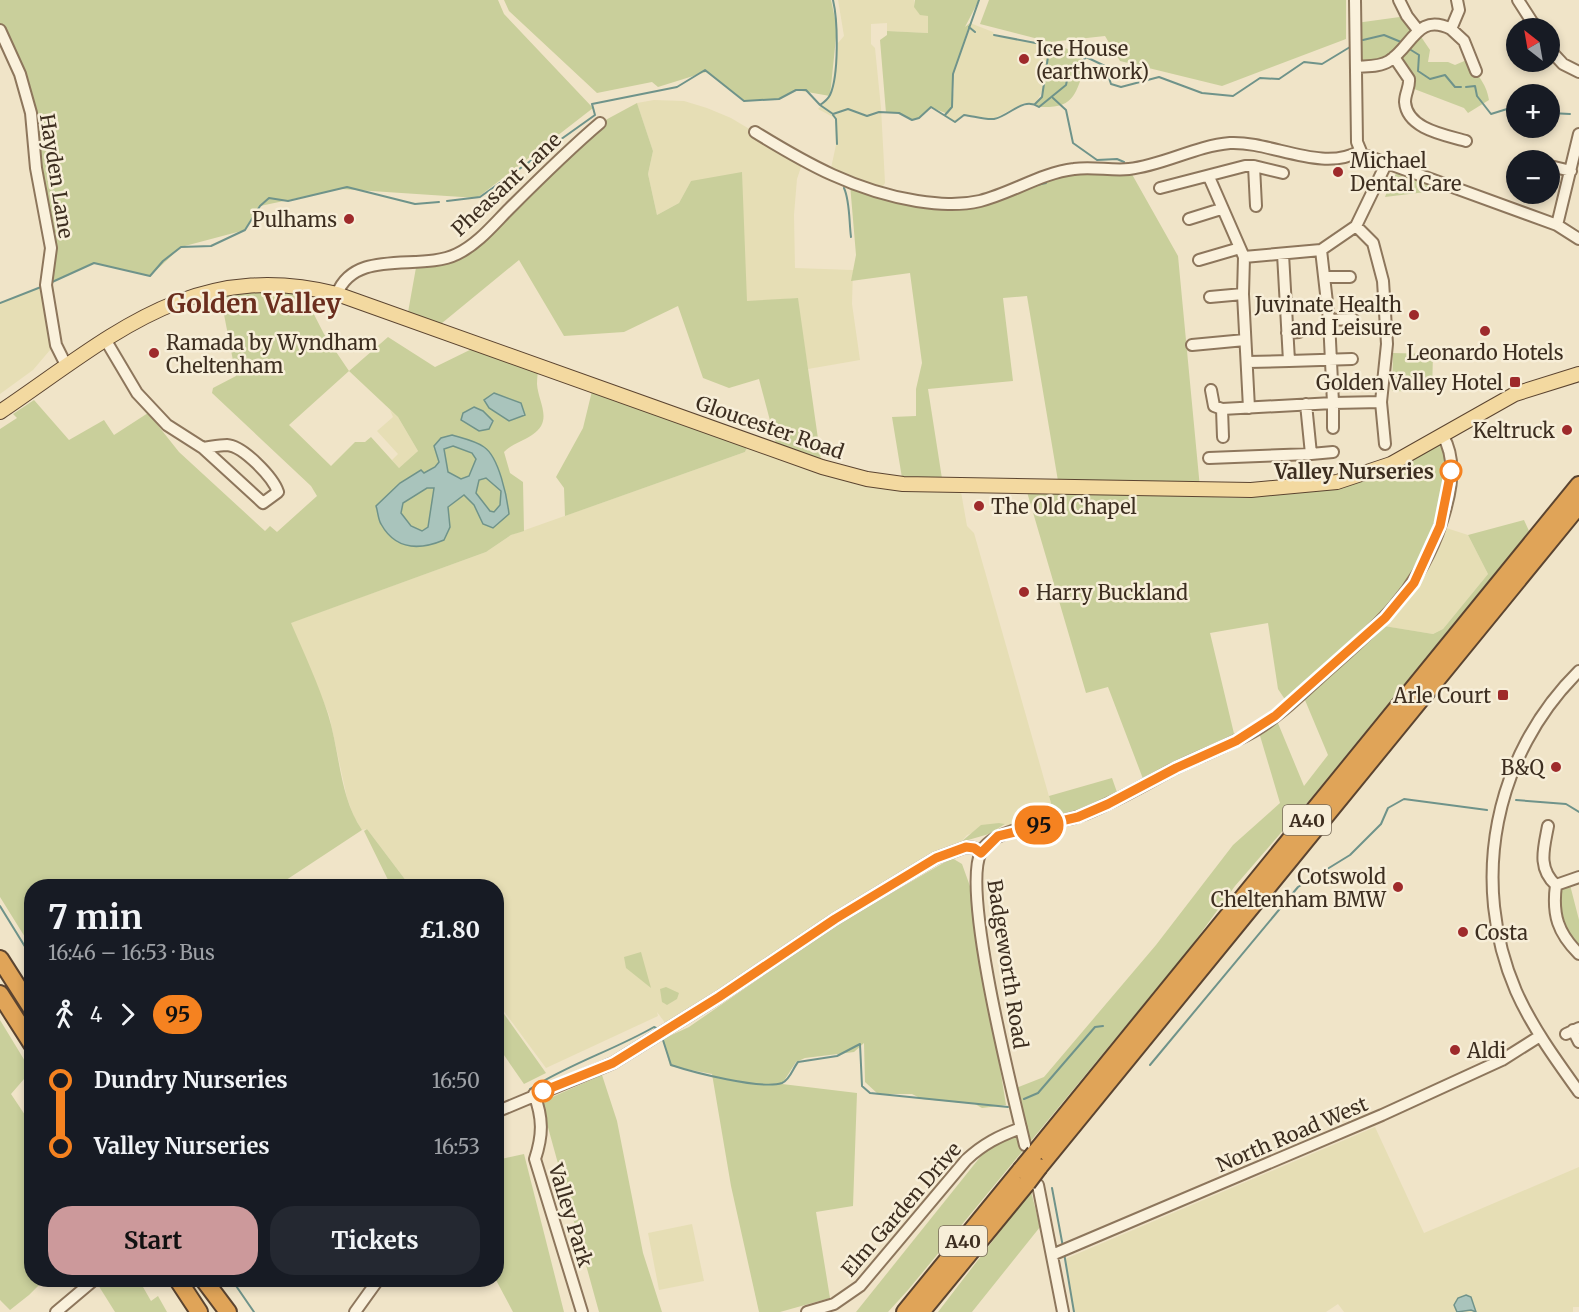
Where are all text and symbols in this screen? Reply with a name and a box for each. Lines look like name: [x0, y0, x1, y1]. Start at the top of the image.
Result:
north arrow: [1506, 18, 1560, 72]
map controls: [1506, 18, 1560, 204]
place label: Ice House (earthwork): [1036, 36, 1149, 84]
marker: Ice House (earthwork): [1017, 52, 1031, 66]
button: +: [1506, 84, 1560, 138]
street label: Hayden Lane: [35, 112, 79, 240]
street label: Pheasant Lane: [446, 127, 566, 241]
place label: Michael Dental Care: [1350, 148, 1462, 196]
button: −: [1506, 150, 1560, 204]
marker: Michael Dental Care: [1331, 165, 1345, 179]
place label: Pulhams: [252, 207, 337, 232]
marker: Pulhams: [342, 212, 356, 226]
district label: Golden Valley: [167, 287, 342, 320]
place label: Juvinate Health and Leisure: [1254, 292, 1402, 340]
marker: Juvinate Health and Leisure: [1407, 308, 1421, 322]
marker: Leonardo Hotels: [1478, 324, 1492, 338]
place label: Ramada by Wyndham Cheltenham: [166, 330, 378, 378]
place label: Leonardo Hotels: [1406, 340, 1564, 365]
marker: Ramada by Wyndham Cheltenham: [147, 346, 161, 360]
place label: Golden Valley Hotel: [1316, 370, 1503, 395]
marker: Golden Valley Hotel: [1508, 375, 1522, 389]
street label: Gloucester Road: [693, 390, 847, 464]
place label: Keltruck: [1473, 418, 1555, 443]
marker: Keltruck: [1560, 423, 1574, 437]
place label: Valley Nurseries: [1273, 459, 1434, 484]
marker: Valley Nurseries: [1440, 460, 1462, 482]
place label: The Old Chapel: [991, 494, 1137, 519]
marker: The Old Chapel: [972, 499, 986, 513]
place label: Harry Buckland: [1036, 580, 1188, 605]
marker: Harry Buckland: [1017, 585, 1031, 599]
place label: Arle Court: [1392, 683, 1491, 708]
marker: Arle Court: [1496, 688, 1510, 702]
place label: B&Q: [1501, 755, 1546, 780]
marker: B&Q: [1549, 760, 1563, 774]
road number: A40: [1283, 805, 1331, 835]
line badge: 95: [1012, 806, 1066, 844]
text: 95: [1027, 812, 1051, 839]
place label: Cotswold Cheltenham BMW: [1211, 864, 1387, 912]
street label: Badgeworth Road: [982, 878, 1034, 1050]
marker: Cotswold Cheltenham BMW: [1391, 880, 1405, 894]
text: 7 min: [48, 897, 142, 938]
text: £1.80: [419, 916, 480, 944]
place label: Costa: [1475, 920, 1528, 945]
marker: Costa: [1456, 925, 1470, 939]
text: 16:46 – 16:53 · Bus: [48, 940, 215, 965]
icon: walk: [48, 998, 81, 1031]
icon: forward: [111, 998, 144, 1031]
text: 95: [165, 1001, 190, 1028]
text: 4: [90, 1002, 102, 1027]
place label: Aldi: [1466, 1038, 1506, 1063]
marker: Aldi: [1448, 1043, 1462, 1057]
text: Dundry Nurseries: [94, 1066, 288, 1094]
text: 16:50: [432, 1068, 480, 1093]
unlabelled marker: [532, 1080, 554, 1102]
street label: North Road West: [1213, 1091, 1372, 1177]
text: Valley Nurseries: [94, 1132, 270, 1160]
text: 16:53: [434, 1134, 480, 1159]
street label: Elm Garden Drive: [836, 1137, 966, 1281]
street label: Valley Park: [543, 1159, 599, 1270]
button: Start: [48, 1206, 258, 1275]
button: Tickets: [270, 1206, 480, 1275]
road number: A40: [939, 1226, 987, 1256]

